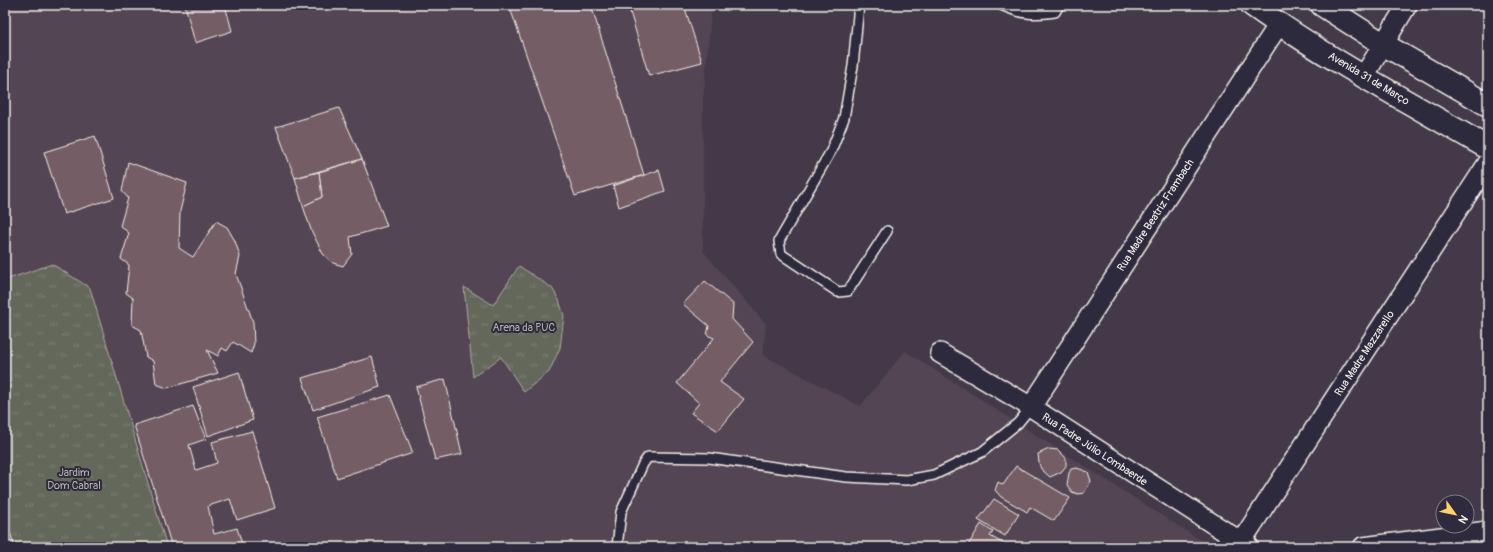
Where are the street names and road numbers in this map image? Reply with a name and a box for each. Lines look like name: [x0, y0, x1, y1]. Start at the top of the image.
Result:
street label: Avenida 31 de Março: [1326, 49, 1412, 108]
street label: Rua Madre Beatriz Frambach: [1114, 157, 1197, 274]
street label: Rua Madre Mazzarello: [1332, 308, 1397, 398]
street label: Rua Padre Júlio Lombaerde: [1040, 410, 1150, 489]

